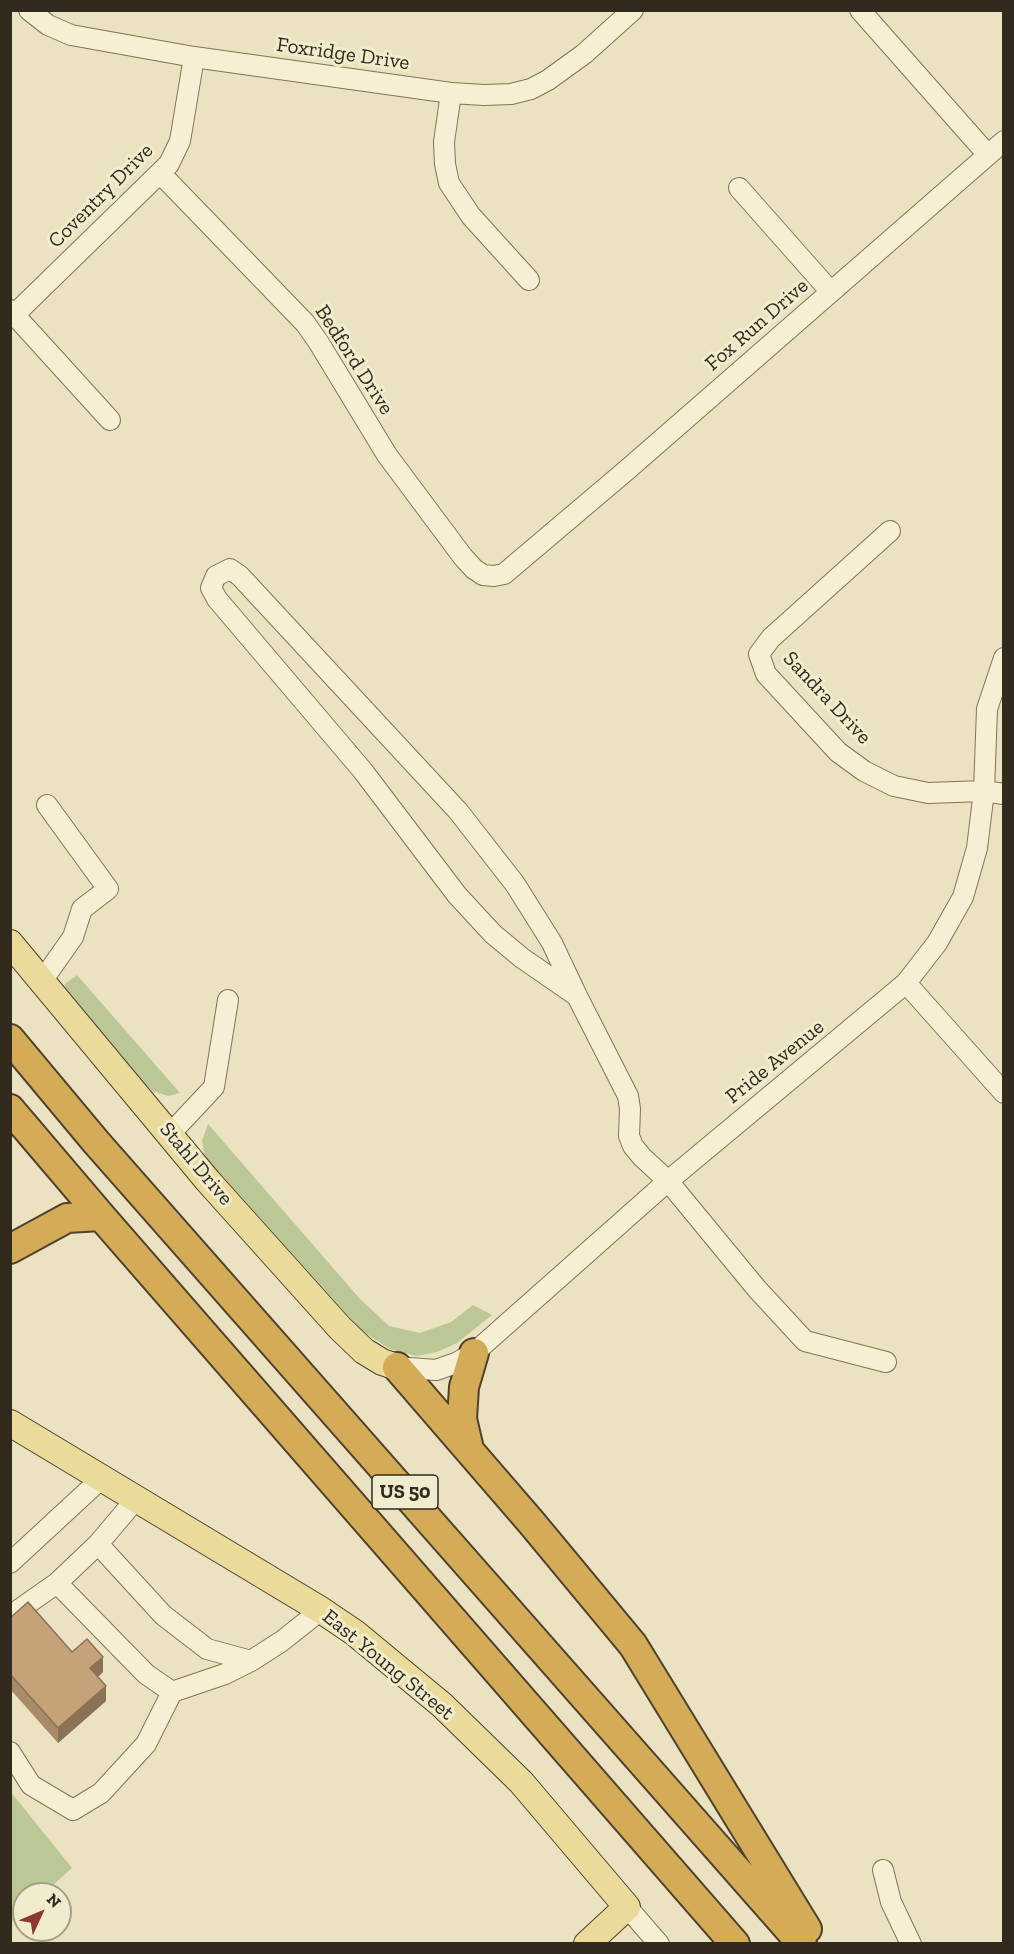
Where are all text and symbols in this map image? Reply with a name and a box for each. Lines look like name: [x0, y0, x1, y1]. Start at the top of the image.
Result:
street label: Foxridge Drive: [275, 32, 411, 76]
street label: Coventry Drive: [43, 138, 159, 254]
street label: Fox Run Drive: [700, 273, 814, 377]
street label: Bedford Drive: [309, 300, 399, 420]
street label: Sandra Drive: [778, 646, 876, 750]
street label: Pride Avenue: [721, 1015, 829, 1109]
street label: Stahl Drive: [154, 1117, 238, 1211]
road number: US 50: [372, 1475, 438, 1509]
street label: East Young Street: [317, 1604, 459, 1726]
north arrow: [12, 1882, 72, 1942]
text: N: [43, 1890, 65, 1912]

